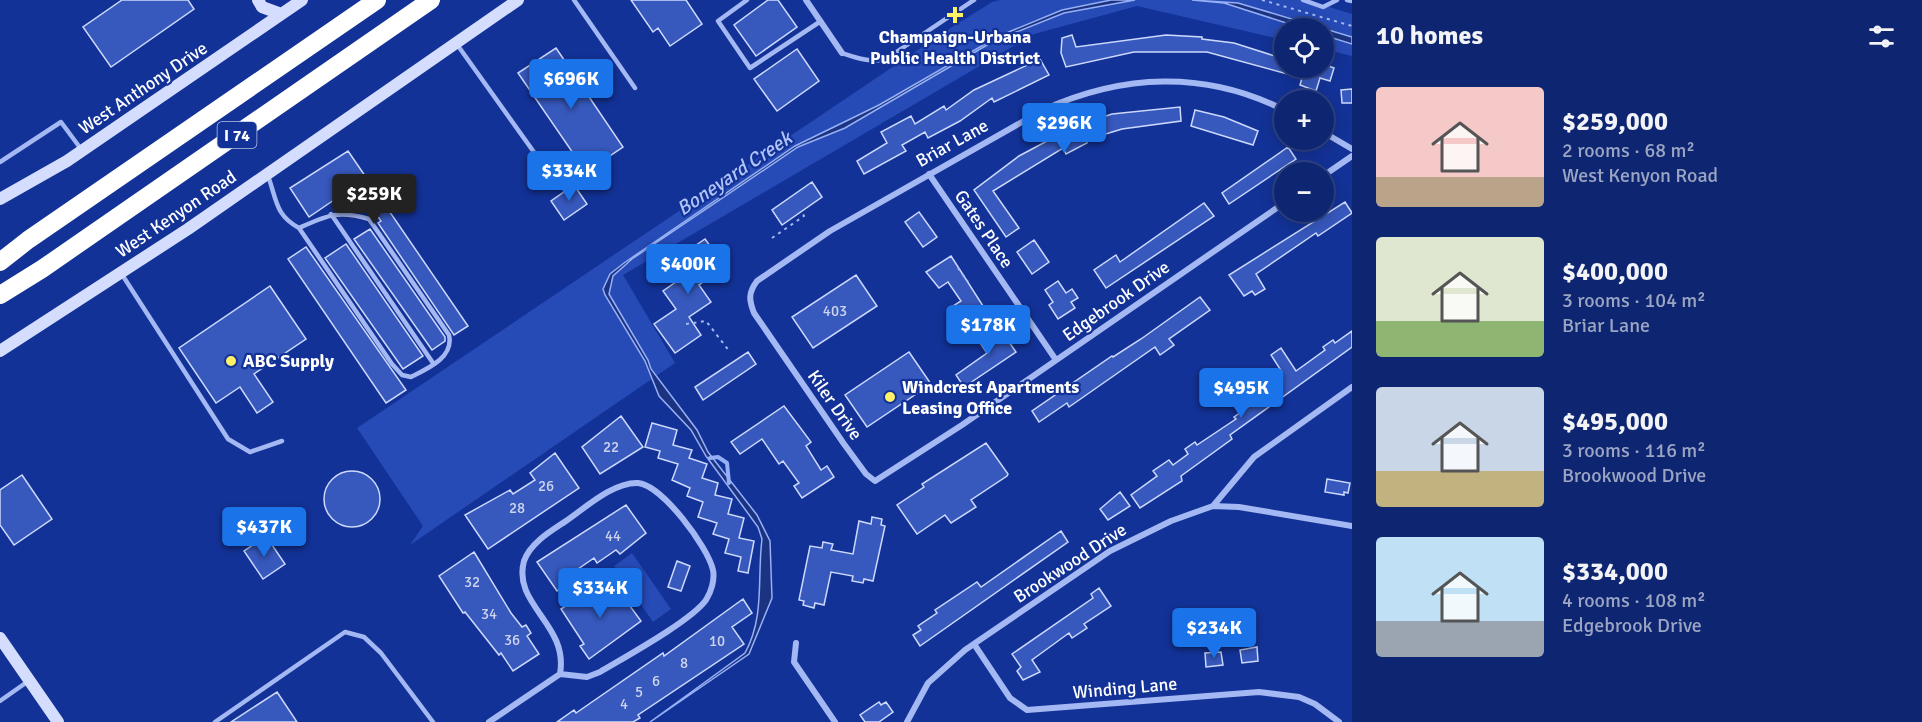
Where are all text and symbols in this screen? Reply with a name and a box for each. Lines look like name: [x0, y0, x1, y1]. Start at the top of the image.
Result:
marker: Champaign-Urbana Public Health District: [946, 6, 964, 24]
map controls: [1274, 18, 1334, 222]
button: locate: [1274, 18, 1334, 78]
text: 10 homes: [1376, 20, 1483, 52]
icon: filters: [1865, 20, 1898, 53]
place label: Champaign-Urbana Public Health District: [870, 26, 1040, 69]
street label: West Anthony Drive: [75, 37, 211, 139]
pin: $696K: [529, 59, 613, 110]
text: $696K: [543, 66, 599, 91]
button: +: [1274, 90, 1334, 150]
pin: $296K: [1022, 103, 1106, 154]
text: $259,000: [1562, 106, 1668, 138]
text: $296K: [1036, 110, 1092, 135]
icon: home: [1424, 111, 1496, 183]
street label: Briar Lane: [912, 114, 992, 172]
road number: I 74: [218, 122, 256, 148]
water label: Boneyard Creek: [672, 125, 798, 221]
text: 2 rooms · 68 m²: [1562, 138, 1695, 163]
pin: $334K: [527, 151, 611, 202]
text: $334K: [541, 158, 597, 183]
button: −: [1274, 162, 1334, 222]
text: West Kenyon Road: [1562, 163, 1718, 188]
street label: West Kenyon Road: [112, 166, 240, 262]
pin: $259K: [332, 174, 416, 225]
text: $259K: [346, 181, 402, 206]
street label: Gates Place: [950, 186, 1018, 272]
pin: $400K: [646, 244, 730, 295]
text: $400K: [660, 251, 716, 276]
street label: Edgebrook Drive: [1058, 256, 1174, 346]
text: $400,000: [1562, 256, 1668, 288]
icon: home: [1424, 261, 1496, 333]
text: 3 rooms · 104 m²: [1562, 288, 1706, 313]
house number: 403: [823, 302, 847, 320]
pin: $178K: [946, 305, 1030, 356]
text: $178K: [960, 312, 1016, 337]
text: Briar Lane: [1562, 313, 1650, 338]
place label: ABC Supply: [243, 350, 334, 372]
marker: ABC Supply: [224, 354, 238, 368]
street label: Kiler Drive: [803, 366, 867, 444]
pin: $495K: [1199, 368, 1283, 419]
text: $495K: [1213, 375, 1269, 400]
place label: Windcrest Apartments Leasing Office: [902, 376, 1079, 419]
marker: Windcrest Apartments Leasing Office: [883, 390, 897, 404]
text: $495,000: [1562, 406, 1668, 438]
icon: home: [1424, 411, 1496, 483]
house number: 22: [603, 438, 619, 456]
text: 3 rooms · 116 m²: [1562, 438, 1706, 463]
text: Brookwood Drive: [1562, 463, 1706, 488]
house number: 26: [538, 477, 554, 495]
house number: 28: [509, 499, 525, 517]
pin: $437K: [222, 507, 306, 558]
text: $437K: [236, 514, 292, 539]
street label: Brookwood Drive: [1010, 518, 1130, 608]
house number: 44: [605, 527, 621, 545]
text: $334,000: [1562, 556, 1668, 588]
icon: home: [1424, 561, 1496, 633]
pin: $334K: [558, 568, 642, 619]
house number: 32: [464, 573, 480, 591]
text: $334K: [572, 575, 628, 600]
text: 4 rooms · 108 m²: [1562, 588, 1706, 613]
house number: 34: [481, 605, 497, 623]
pin: $234K: [1172, 608, 1256, 659]
text: Edgebrook Drive: [1562, 613, 1702, 638]
text: $234K: [1186, 615, 1242, 640]
house number: 36: [504, 631, 520, 649]
house number: 10: [709, 632, 725, 650]
house number: 8: [680, 654, 688, 672]
house number: 6: [652, 672, 660, 690]
street label: Winding Lane: [1072, 672, 1178, 704]
house number: 5: [635, 683, 643, 701]
house number: 4: [620, 695, 628, 713]

